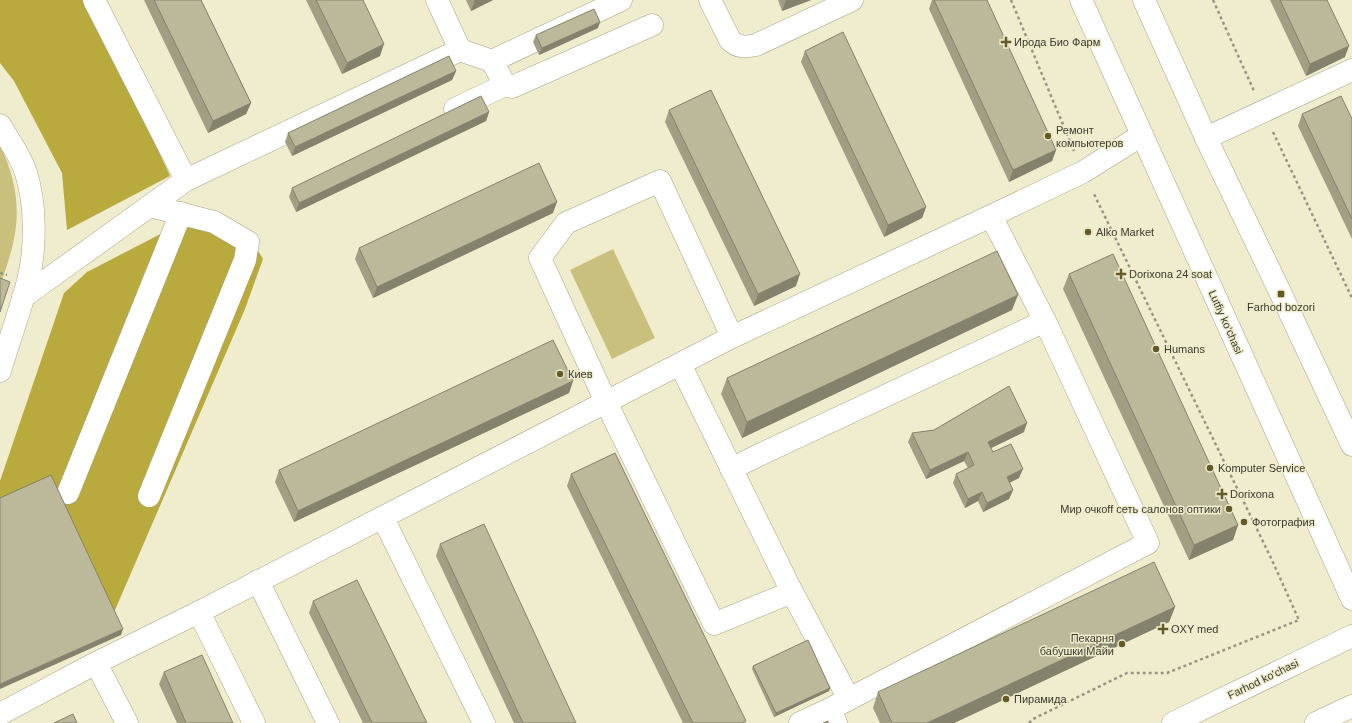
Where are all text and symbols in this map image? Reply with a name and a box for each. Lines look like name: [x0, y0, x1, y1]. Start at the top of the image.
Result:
place label: Ирода Био Фарм: [1014, 36, 1100, 48]
marker: Ирода Био Фарм: [1001, 37, 1011, 47]
place label: Ремонт компьютеров: [1056, 124, 1124, 149]
marker: Ремонт компьютеров: [1043, 131, 1053, 141]
place label: Alko Market: [1096, 226, 1154, 238]
marker: Alko Market: [1083, 227, 1093, 237]
place label: Dorixona 24 soat: [1129, 268, 1212, 280]
marker: Dorixona 24 soat: [1116, 269, 1126, 279]
street label: Lutfiy ko'chasi: [1207, 288, 1245, 356]
marker: Farhod bozori: [1276, 289, 1286, 299]
place label: Farhod bozori: [1247, 301, 1315, 313]
place label: Humans: [1164, 343, 1205, 355]
marker: Humans: [1151, 344, 1161, 354]
place label: Киев: [568, 368, 593, 380]
marker: Киев: [555, 369, 565, 379]
place label: Komputer Service: [1218, 462, 1305, 474]
marker: Komputer Service: [1205, 463, 1215, 473]
place label: Dorixona: [1230, 488, 1275, 500]
marker: Dorixona: [1217, 489, 1227, 499]
place label: Мир очкоff сеть салонов оптики: [1060, 503, 1221, 515]
marker: Мир очкоff сеть салонов оптики: [1224, 504, 1234, 514]
place label: Фотография: [1252, 516, 1315, 528]
marker: Фотография: [1239, 517, 1249, 527]
place label: OXY med: [1171, 623, 1219, 635]
marker: OXY med: [1158, 624, 1168, 634]
place label: Пекарня бабушки Майи: [1040, 632, 1114, 657]
marker: Пекарня бабушки Майи: [1117, 639, 1127, 649]
street label: Farhod ko'chasi: [1226, 657, 1300, 701]
place label: Пирамида: [1014, 693, 1067, 705]
marker: Пирамида: [1001, 694, 1011, 704]

